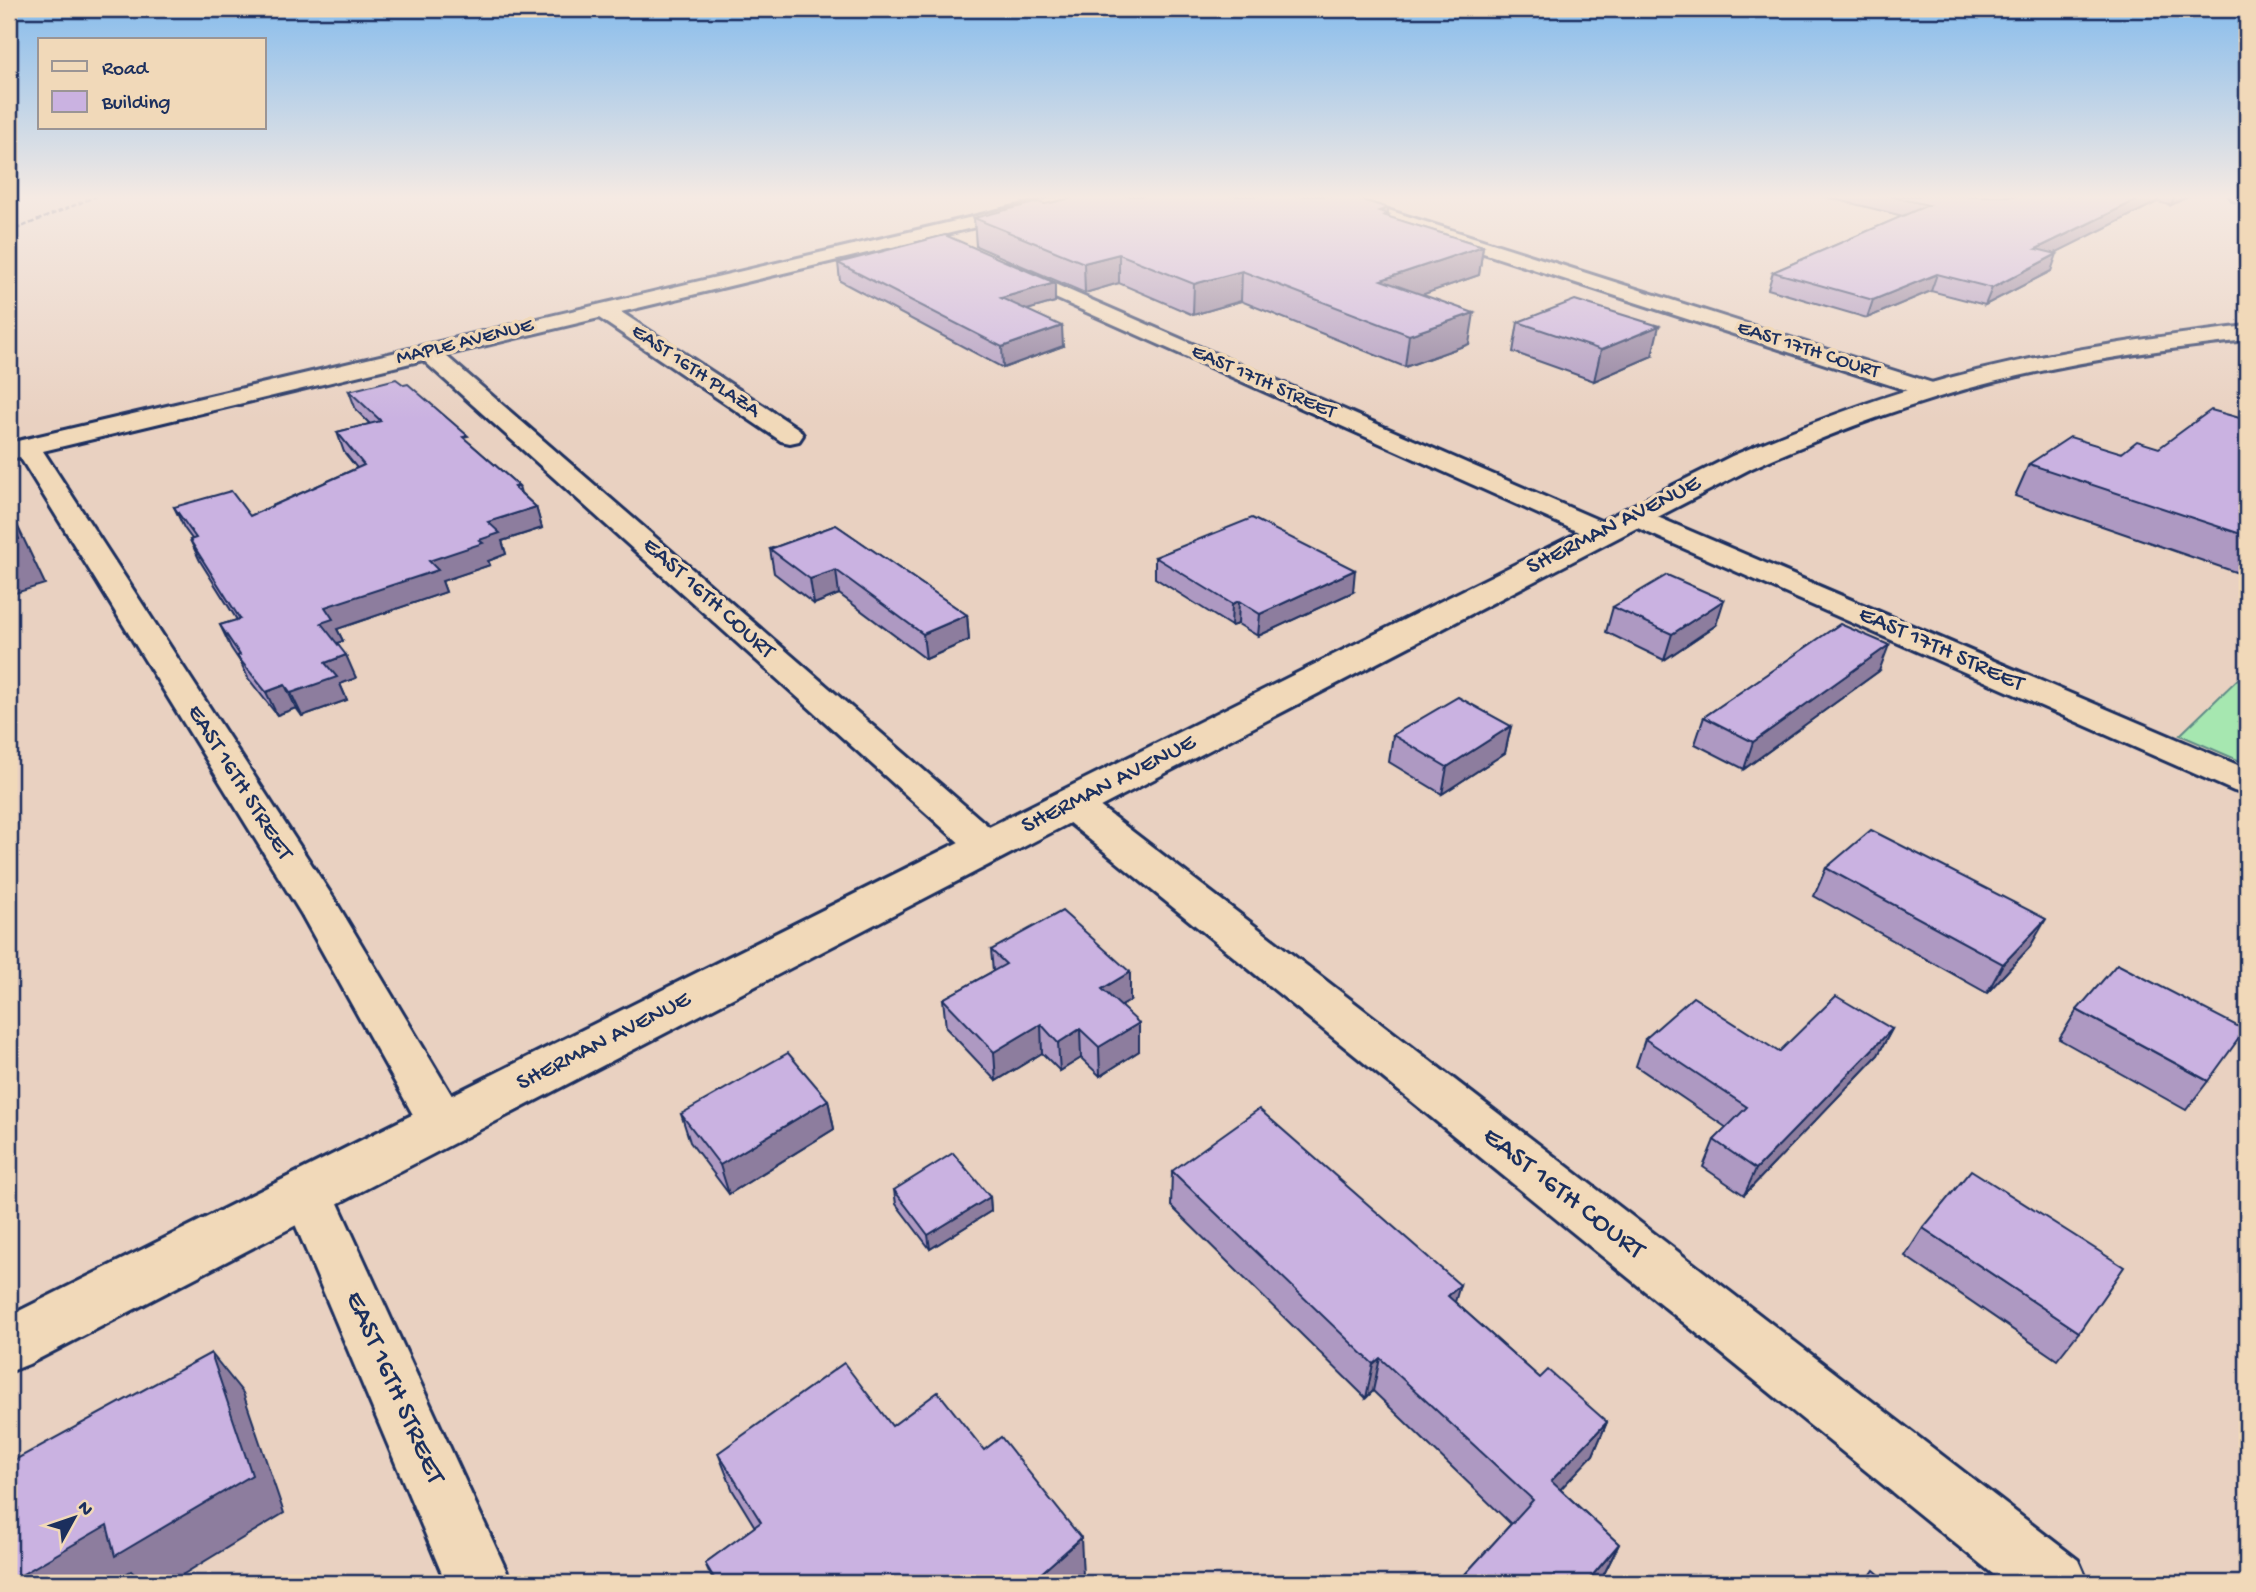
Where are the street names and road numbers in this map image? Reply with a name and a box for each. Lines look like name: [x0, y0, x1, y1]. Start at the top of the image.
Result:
street label: MAPLE AVENUE: [394, 314, 537, 372]
street label: EAST 17TH COURT: [1734, 316, 1883, 386]
street label: EAST 16TH PLAZA: [626, 320, 766, 425]
street label: EAST 17TH STREET: [1187, 340, 1340, 426]
street label: SHERMAN AVENUE: [1522, 469, 1707, 582]
street label: EAST 16TH COURT: [636, 532, 782, 667]
street label: EAST 17TH STREET: [1854, 601, 2030, 700]
street label: EAST 16TH STREET: [180, 700, 299, 868]
street label: SHERMAN AVENUE: [1017, 728, 1202, 841]
street label: SHERMAN AVENUE: [512, 985, 697, 1098]
street label: EAST 16TH COURT: [1475, 1120, 1652, 1268]
street label: EAST 16TH STREET: [337, 1287, 452, 1491]

